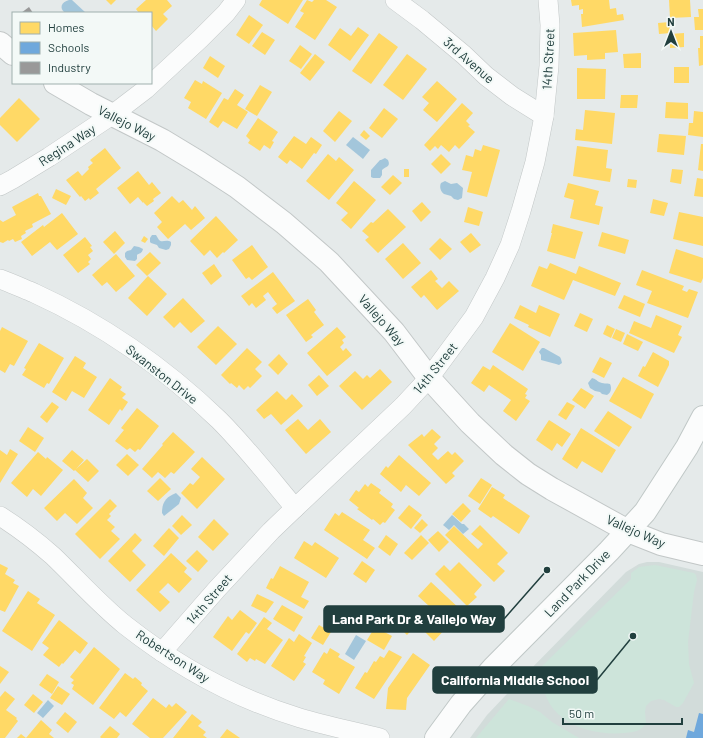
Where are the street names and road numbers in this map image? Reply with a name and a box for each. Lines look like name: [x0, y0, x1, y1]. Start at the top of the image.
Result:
street label: 14th Street: [538, 28, 558, 90]
street label: 3rd Avenue: [440, 34, 498, 87]
street label: Vallejo Way: [95, 102, 159, 144]
street label: Regina Way: [36, 121, 98, 169]
street label: Vallejo Way: [355, 291, 409, 349]
street label: 14th Street: [409, 339, 461, 397]
street label: Swanston Drive: [123, 341, 201, 407]
street label: Vallejo Way: [604, 511, 668, 551]
street label: Land Park Drive: [541, 546, 613, 620]
street label: 14th Street: [183, 571, 235, 627]
street label: Robertson Way: [133, 626, 213, 686]

